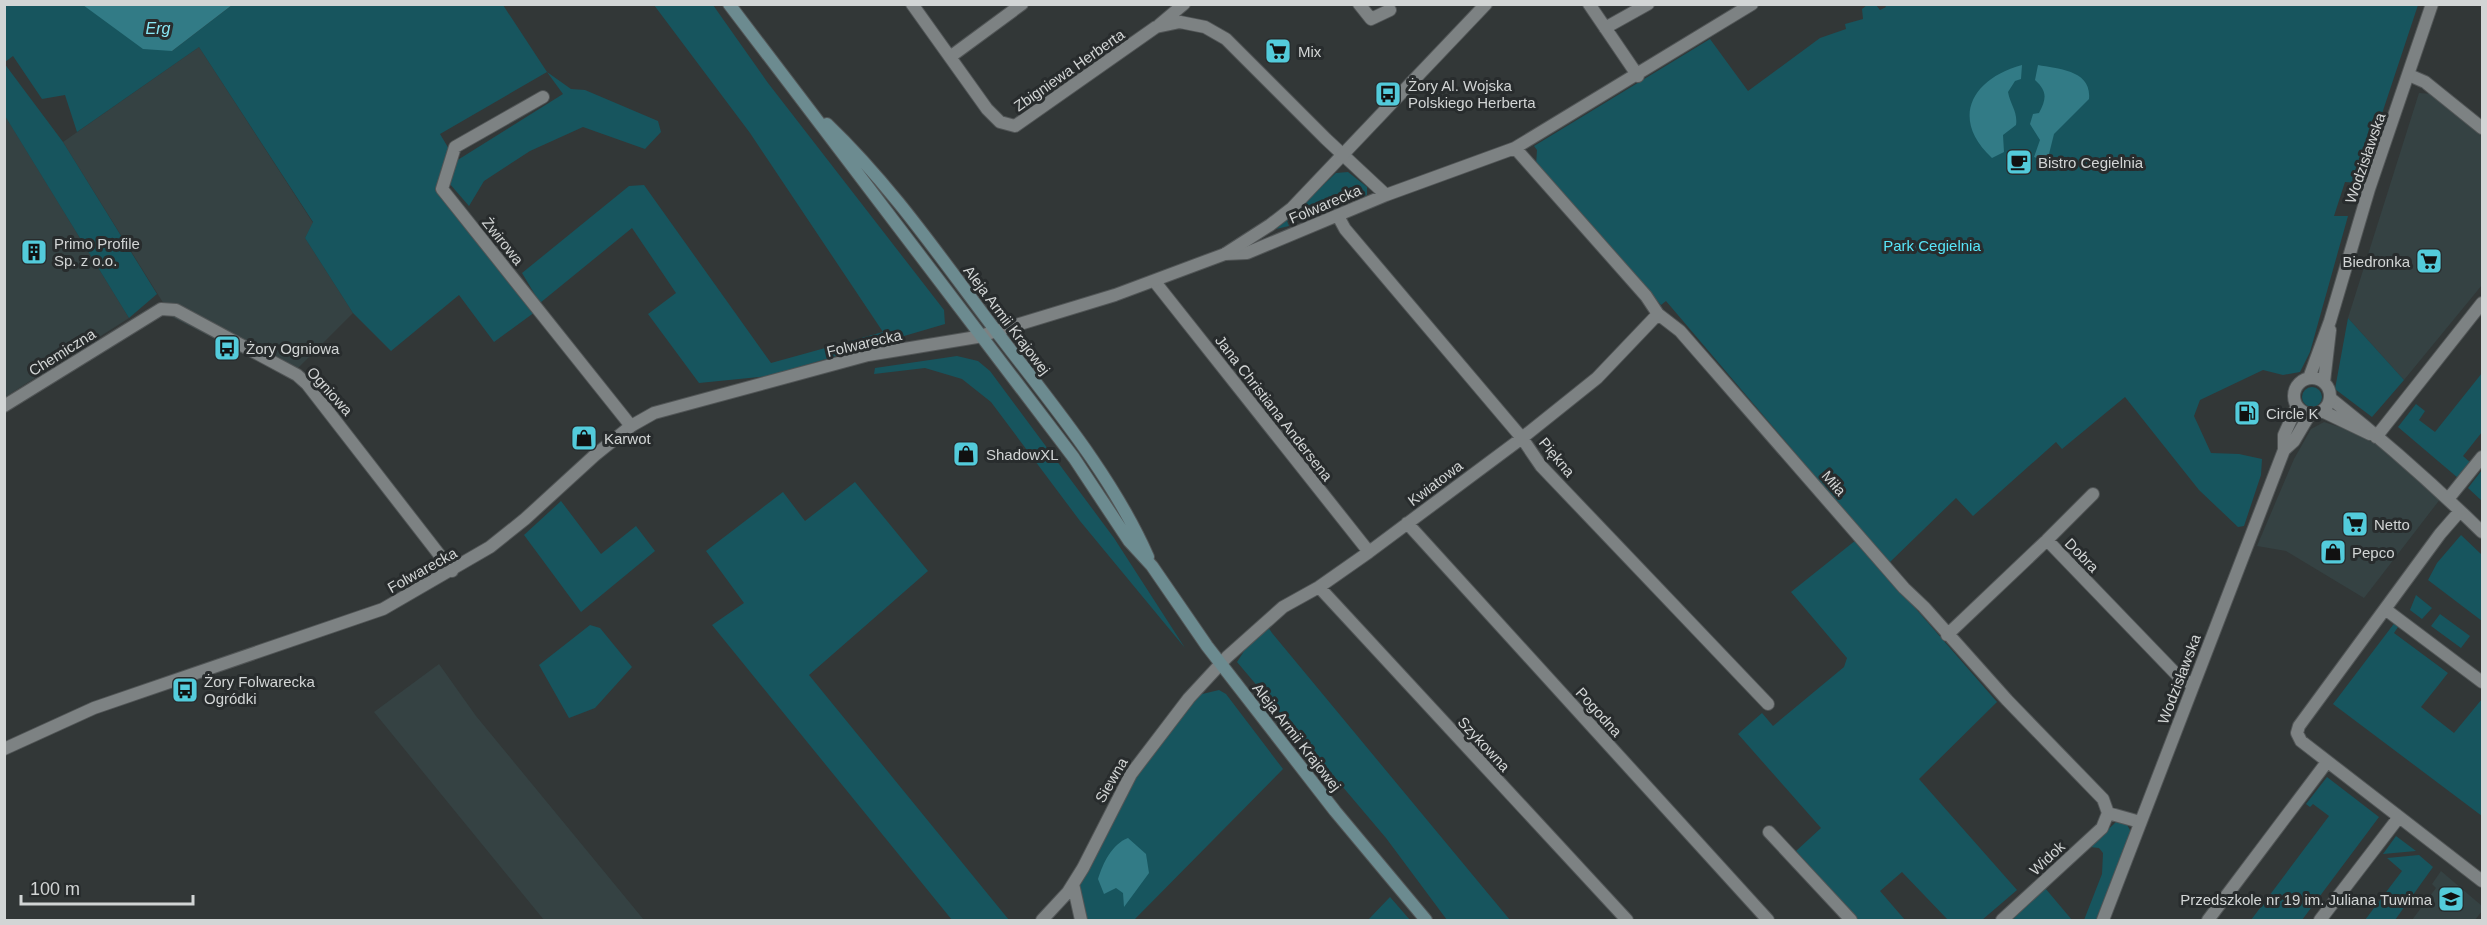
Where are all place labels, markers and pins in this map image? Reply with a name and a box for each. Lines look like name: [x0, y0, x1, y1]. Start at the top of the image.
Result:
supermarket icon: Mix: [1263, 36, 1293, 66]
place label: Mix: [1298, 43, 1322, 60]
place label: Żory Al. Wojska Polskiego Herberta: [1408, 77, 1536, 111]
bus stop icon: Żory Al. Wojska Polskiego Herberta: [1373, 79, 1403, 109]
cafe icon: Bistro Cegielnia: [2004, 147, 2034, 177]
place label: Bistro Cegielnia: [2038, 154, 2144, 171]
place label: Primo Profile Sp. z o.o.: [54, 235, 140, 269]
building icon: Primo Profile Sp. z o.o.: [19, 237, 49, 267]
supermarket icon: Biedronka: [2414, 246, 2444, 276]
place label: Biedronka: [2342, 253, 2411, 270]
bus stop icon: Żory Ogniowa: [212, 333, 242, 363]
place label: Żory Ogniowa: [246, 340, 340, 357]
fuel station icon: Circle K: [2232, 398, 2262, 428]
place label: Circle K: [2266, 405, 2319, 422]
shop icon: Karwot: [569, 423, 599, 453]
place label: Karwot: [604, 430, 652, 447]
shop icon: ShadowXL: [951, 439, 981, 469]
place label: ShadowXL: [986, 446, 1059, 463]
supermarket icon: Netto: [2340, 509, 2370, 539]
place label: Netto: [2374, 516, 2410, 533]
shop icon: Pepco: [2318, 537, 2348, 567]
place label: Pepco: [2352, 544, 2395, 561]
place label: Żory Folwarecka Ogródki: [204, 673, 316, 707]
bus stop icon: Żory Folwarecka Ogródki: [170, 675, 200, 705]
school or university icon: Przedszkole nr 19 im. Juliana Tuwima: [2436, 884, 2466, 914]
place label: Przedszkole nr 19 im. Juliana Tuwima: [2180, 891, 2433, 908]

